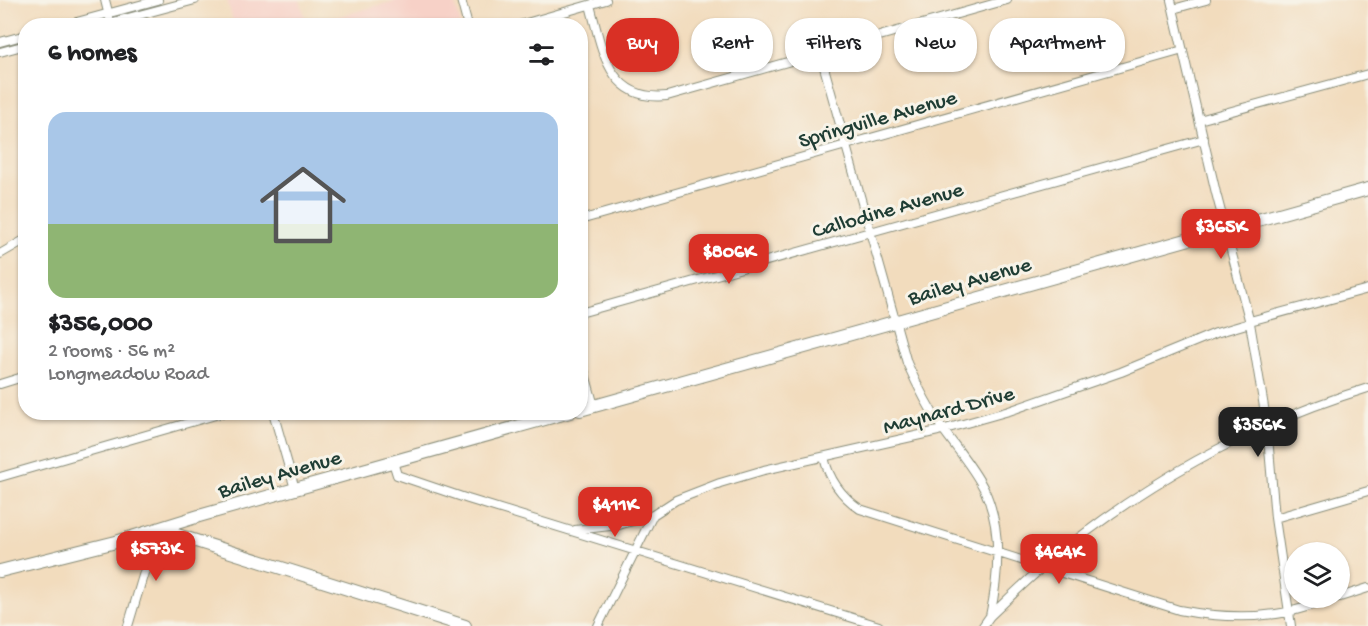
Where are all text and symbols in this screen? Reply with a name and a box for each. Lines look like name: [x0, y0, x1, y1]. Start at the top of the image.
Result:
chip: Buy: [606, 18, 679, 72]
chip: Rent: [691, 18, 773, 72]
chip: Filters: [785, 18, 882, 72]
chip: New: [894, 18, 977, 72]
chip: Apartment: [989, 18, 1125, 72]
icon: filters: [525, 38, 558, 71]
text: 6 homes: [48, 39, 136, 70]
street label: Springville Avenue: [796, 86, 961, 156]
icon: home: [249, 151, 357, 259]
street label: Callodine Avenue: [809, 178, 967, 246]
pin: $365K: [1179, 209, 1263, 260]
text: $365K: [1195, 217, 1247, 240]
pin: $806K: [687, 234, 771, 285]
text: $806K: [703, 242, 755, 265]
street label: Bailey Avenue: [905, 253, 1035, 313]
text: $356,000: [48, 310, 152, 341]
text: 2 rooms · 56 m²: [48, 341, 175, 364]
text: Longmeadow Road: [48, 364, 208, 387]
street label: Maynard Drive: [881, 382, 1018, 442]
pin: $356K: [1216, 407, 1300, 458]
text: $356K: [1232, 415, 1284, 438]
street label: Bailey Avenue: [215, 446, 345, 506]
pin: $411K: [573, 487, 657, 538]
text: $411K: [592, 495, 638, 518]
pin: $573K: [114, 531, 198, 582]
pin: $464K: [1017, 534, 1101, 585]
text: $573K: [130, 539, 182, 562]
text: $464K: [1034, 542, 1084, 565]
map controls: [1284, 542, 1350, 608]
button: layers: [1284, 542, 1350, 608]

